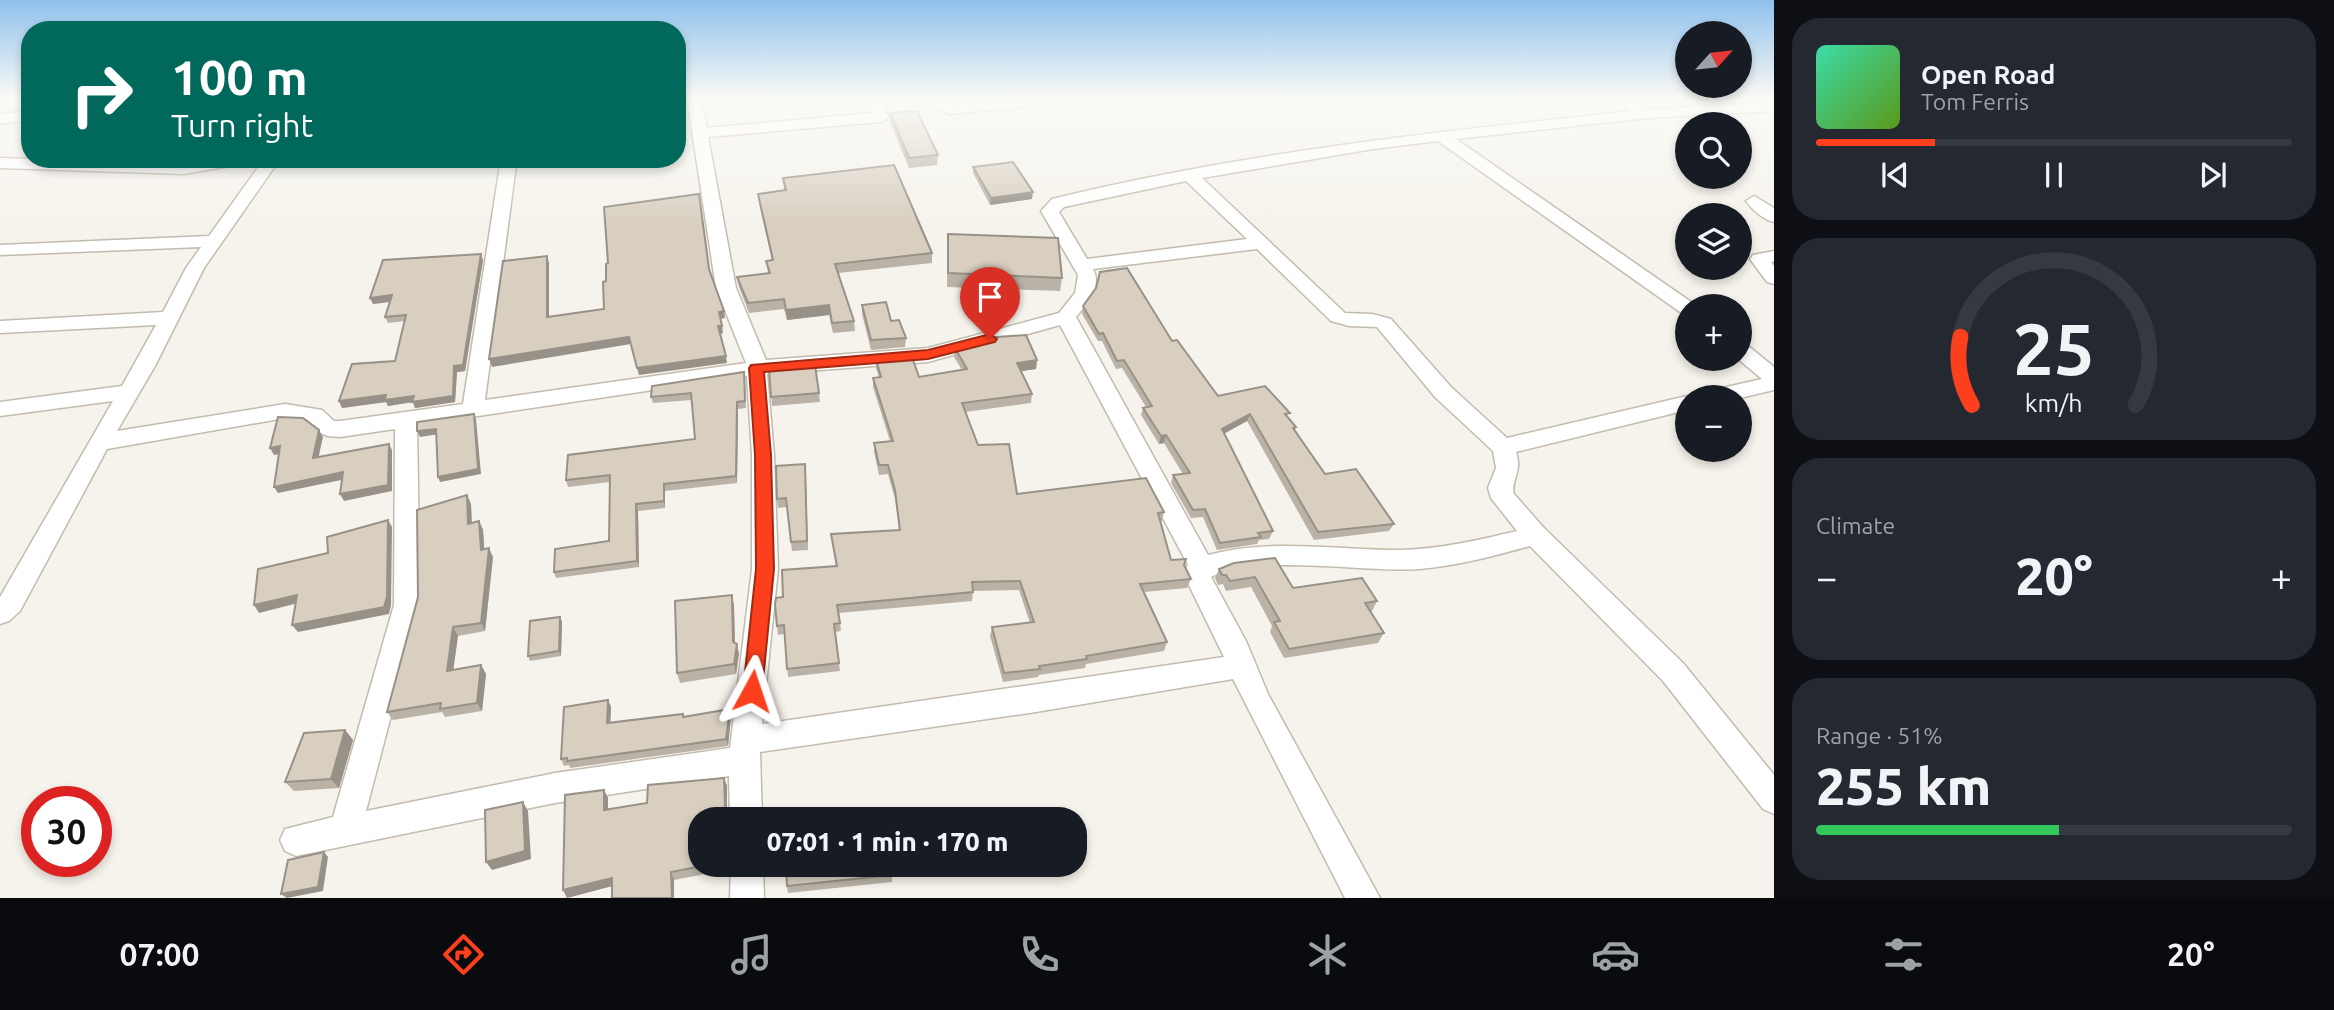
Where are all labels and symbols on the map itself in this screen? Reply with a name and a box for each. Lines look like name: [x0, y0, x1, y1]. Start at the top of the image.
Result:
north arrow: [1675, 21, 1752, 98]
pin: [960, 267, 1020, 339]
position arrow: [715, 654, 789, 728]
speed limit sign: 30: [21, 786, 112, 877]

